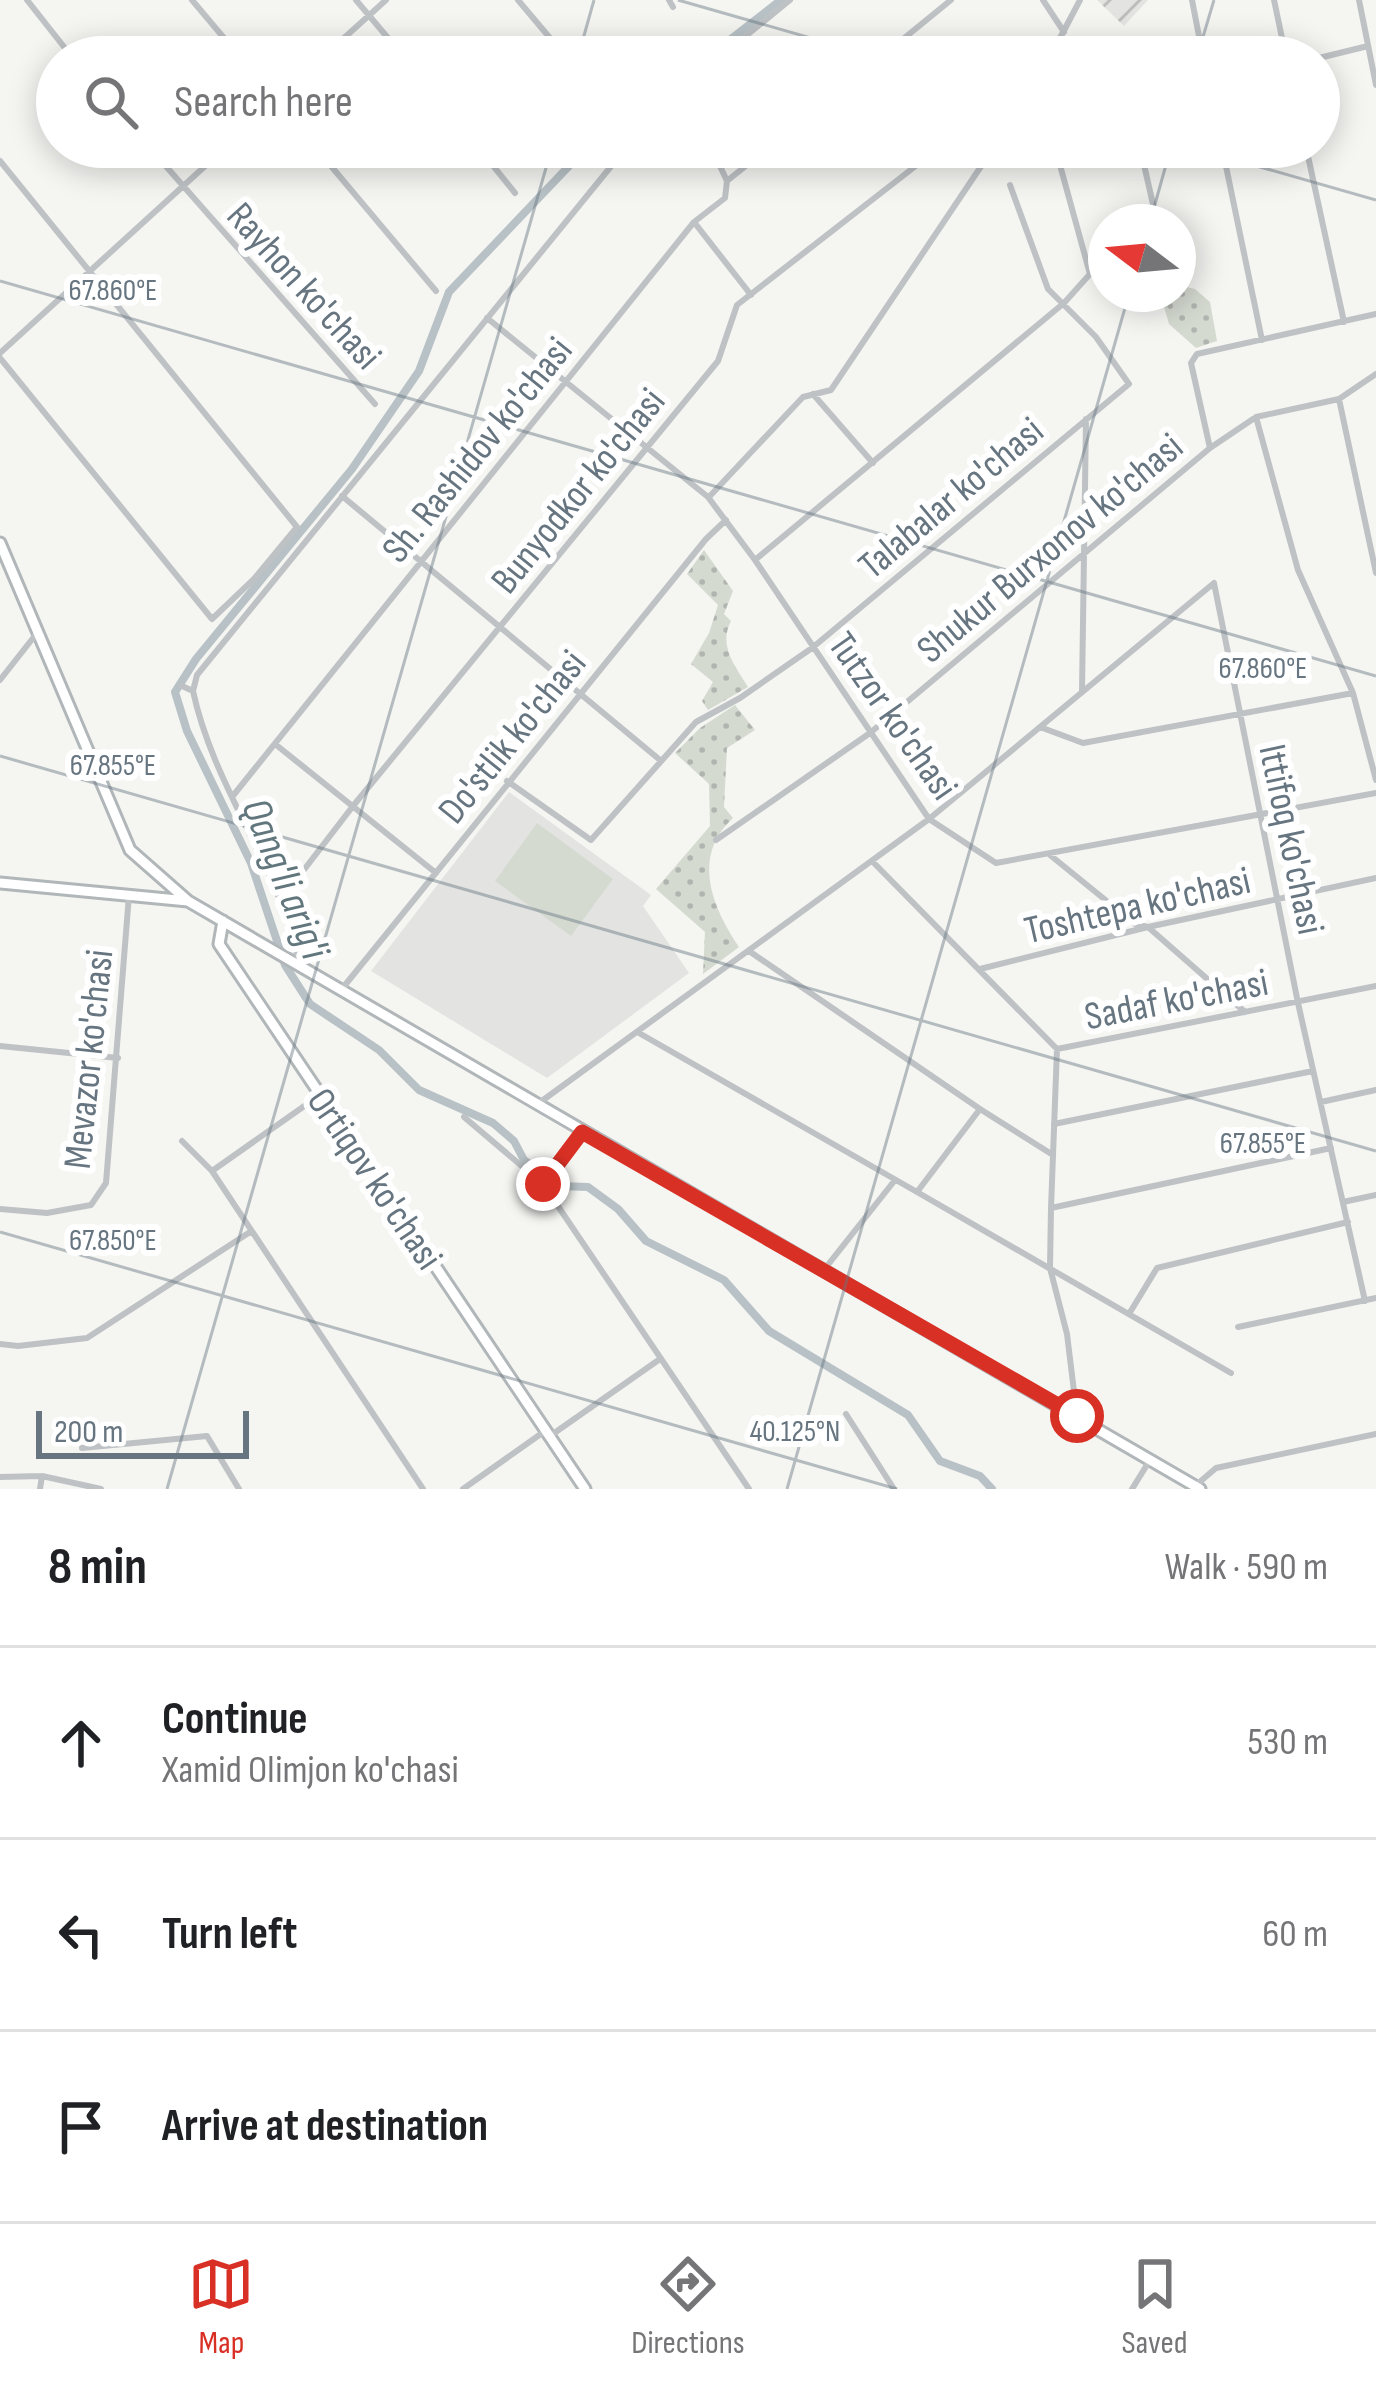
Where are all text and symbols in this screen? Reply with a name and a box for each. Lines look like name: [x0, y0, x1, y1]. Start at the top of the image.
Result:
search box: [36, 36, 1340, 168]
icon: search: [78, 69, 144, 135]
text: Search here: [174, 75, 353, 130]
street label: Rayhon ko'chasi: [216, 194, 390, 380]
north arrow: [1088, 204, 1196, 312]
text: 67.860°E: [69, 273, 157, 309]
street label: Sh. Rashidov ko'chasi: [373, 329, 583, 573]
street label: Bunyodkor ko'chasi: [482, 379, 676, 604]
street label: Talabalar ko'chasi: [850, 408, 1053, 590]
street label: Shukur Burxonov ko'chasi: [908, 424, 1193, 674]
street label: Tutzor ko'chasi: [817, 624, 967, 809]
street label: Do'stlik ko'chasi: [429, 642, 597, 834]
text: 67.860°E: [1219, 651, 1307, 687]
street label: Ittifoq ko'chasi: [1247, 740, 1334, 939]
text: 67.855°E: [70, 748, 156, 784]
water label: Qang'li arig'i: [229, 791, 340, 968]
street label: Toshtepa ko'chasi: [1020, 858, 1255, 955]
street label: Mevazor ko'chasi: [55, 947, 124, 1171]
street label: Sadaf ko'chasi: [1081, 960, 1272, 1041]
street label: Ortiqov ko'chasi: [296, 1080, 452, 1279]
text: 67.855°E: [1220, 1126, 1306, 1162]
route end: [516, 1157, 570, 1211]
text: 67.850°E: [69, 1223, 157, 1259]
route start: [1050, 1389, 1104, 1443]
scale bar: [36, 1405, 249, 1458]
text: 200 m: [54, 1412, 123, 1452]
text: 40.125°N: [750, 1414, 840, 1450]
text: 8 min: [48, 1537, 147, 1598]
text: Walk · 590 m: [1165, 1544, 1328, 1591]
text: Continue: [162, 1692, 308, 1747]
icon: ahead: [48, 1710, 114, 1776]
text: 530 m: [1247, 1719, 1328, 1766]
text: Xamid Olimjon ko'chasi: [162, 1747, 459, 1794]
icon: left: [48, 1902, 114, 1968]
text: Turn left: [162, 1907, 297, 1962]
text: 60 m: [1262, 1911, 1328, 1958]
icon: arrive: [48, 2094, 114, 2160]
text: Arrive at destination: [162, 2099, 488, 2154]
tab: Map: [188, 2251, 254, 2363]
tab: Directions: [631, 2251, 745, 2363]
tab: Saved: [1121, 2251, 1188, 2363]

